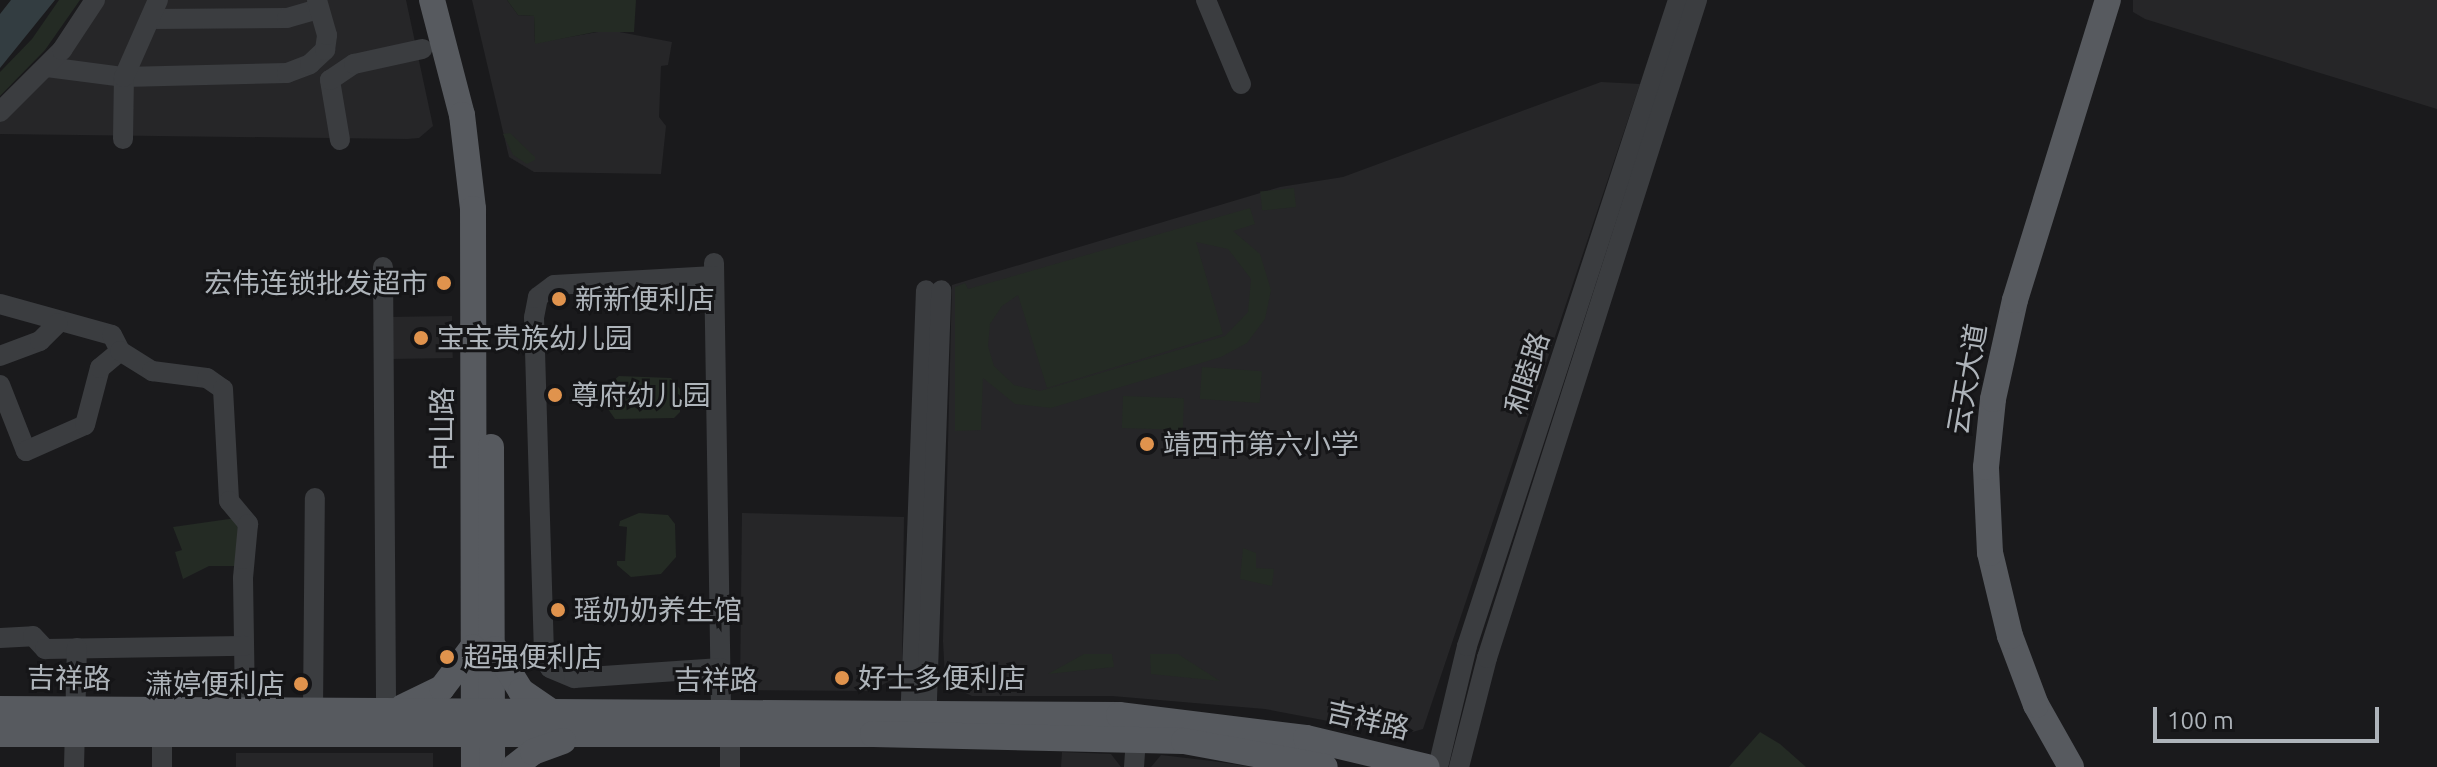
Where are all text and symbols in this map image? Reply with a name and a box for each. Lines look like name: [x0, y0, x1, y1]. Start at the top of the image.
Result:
place label: 宏伟连锁批发超市: [204, 266, 428, 300]
marker: 宏伟连锁批发超市: [435, 274, 453, 292]
place label: 新新便利店: [575, 282, 715, 316]
marker: 新新便利店: [550, 290, 568, 308]
place label: 宝宝贵族幼儿园: [437, 321, 633, 355]
street label: 云天大道: [1941, 321, 1993, 437]
street label: 和睦路: [1498, 328, 1556, 418]
marker: 宝宝贵族幼儿园: [412, 329, 430, 347]
place label: 尊府幼儿园: [571, 378, 711, 412]
marker: 尊府幼儿园: [546, 386, 564, 404]
street label: 中山路: [425, 387, 459, 471]
place label: 靖西市第六小学: [1163, 427, 1359, 461]
marker: 靖西市第六小学: [1138, 435, 1156, 453]
place label: 瑶奶奶养生馆: [574, 593, 742, 627]
marker: 瑶奶奶养生馆: [549, 601, 567, 619]
place label: 超强便利店: [463, 640, 603, 674]
marker: 超强便利店: [438, 648, 456, 666]
street label: 吉祥路: [27, 660, 111, 696]
place label: 好士多便利店: [858, 661, 1026, 695]
street label: 吉祥路: [674, 663, 758, 697]
place label: 潇婷便利店: [145, 667, 285, 701]
marker: 好士多便利店: [833, 669, 851, 687]
marker: 潇婷便利店: [292, 675, 310, 693]
scale bar: [2157, 691, 2383, 741]
street label: 吉祥路: [1323, 694, 1413, 746]
text: 100 m: [2167, 707, 2234, 734]

